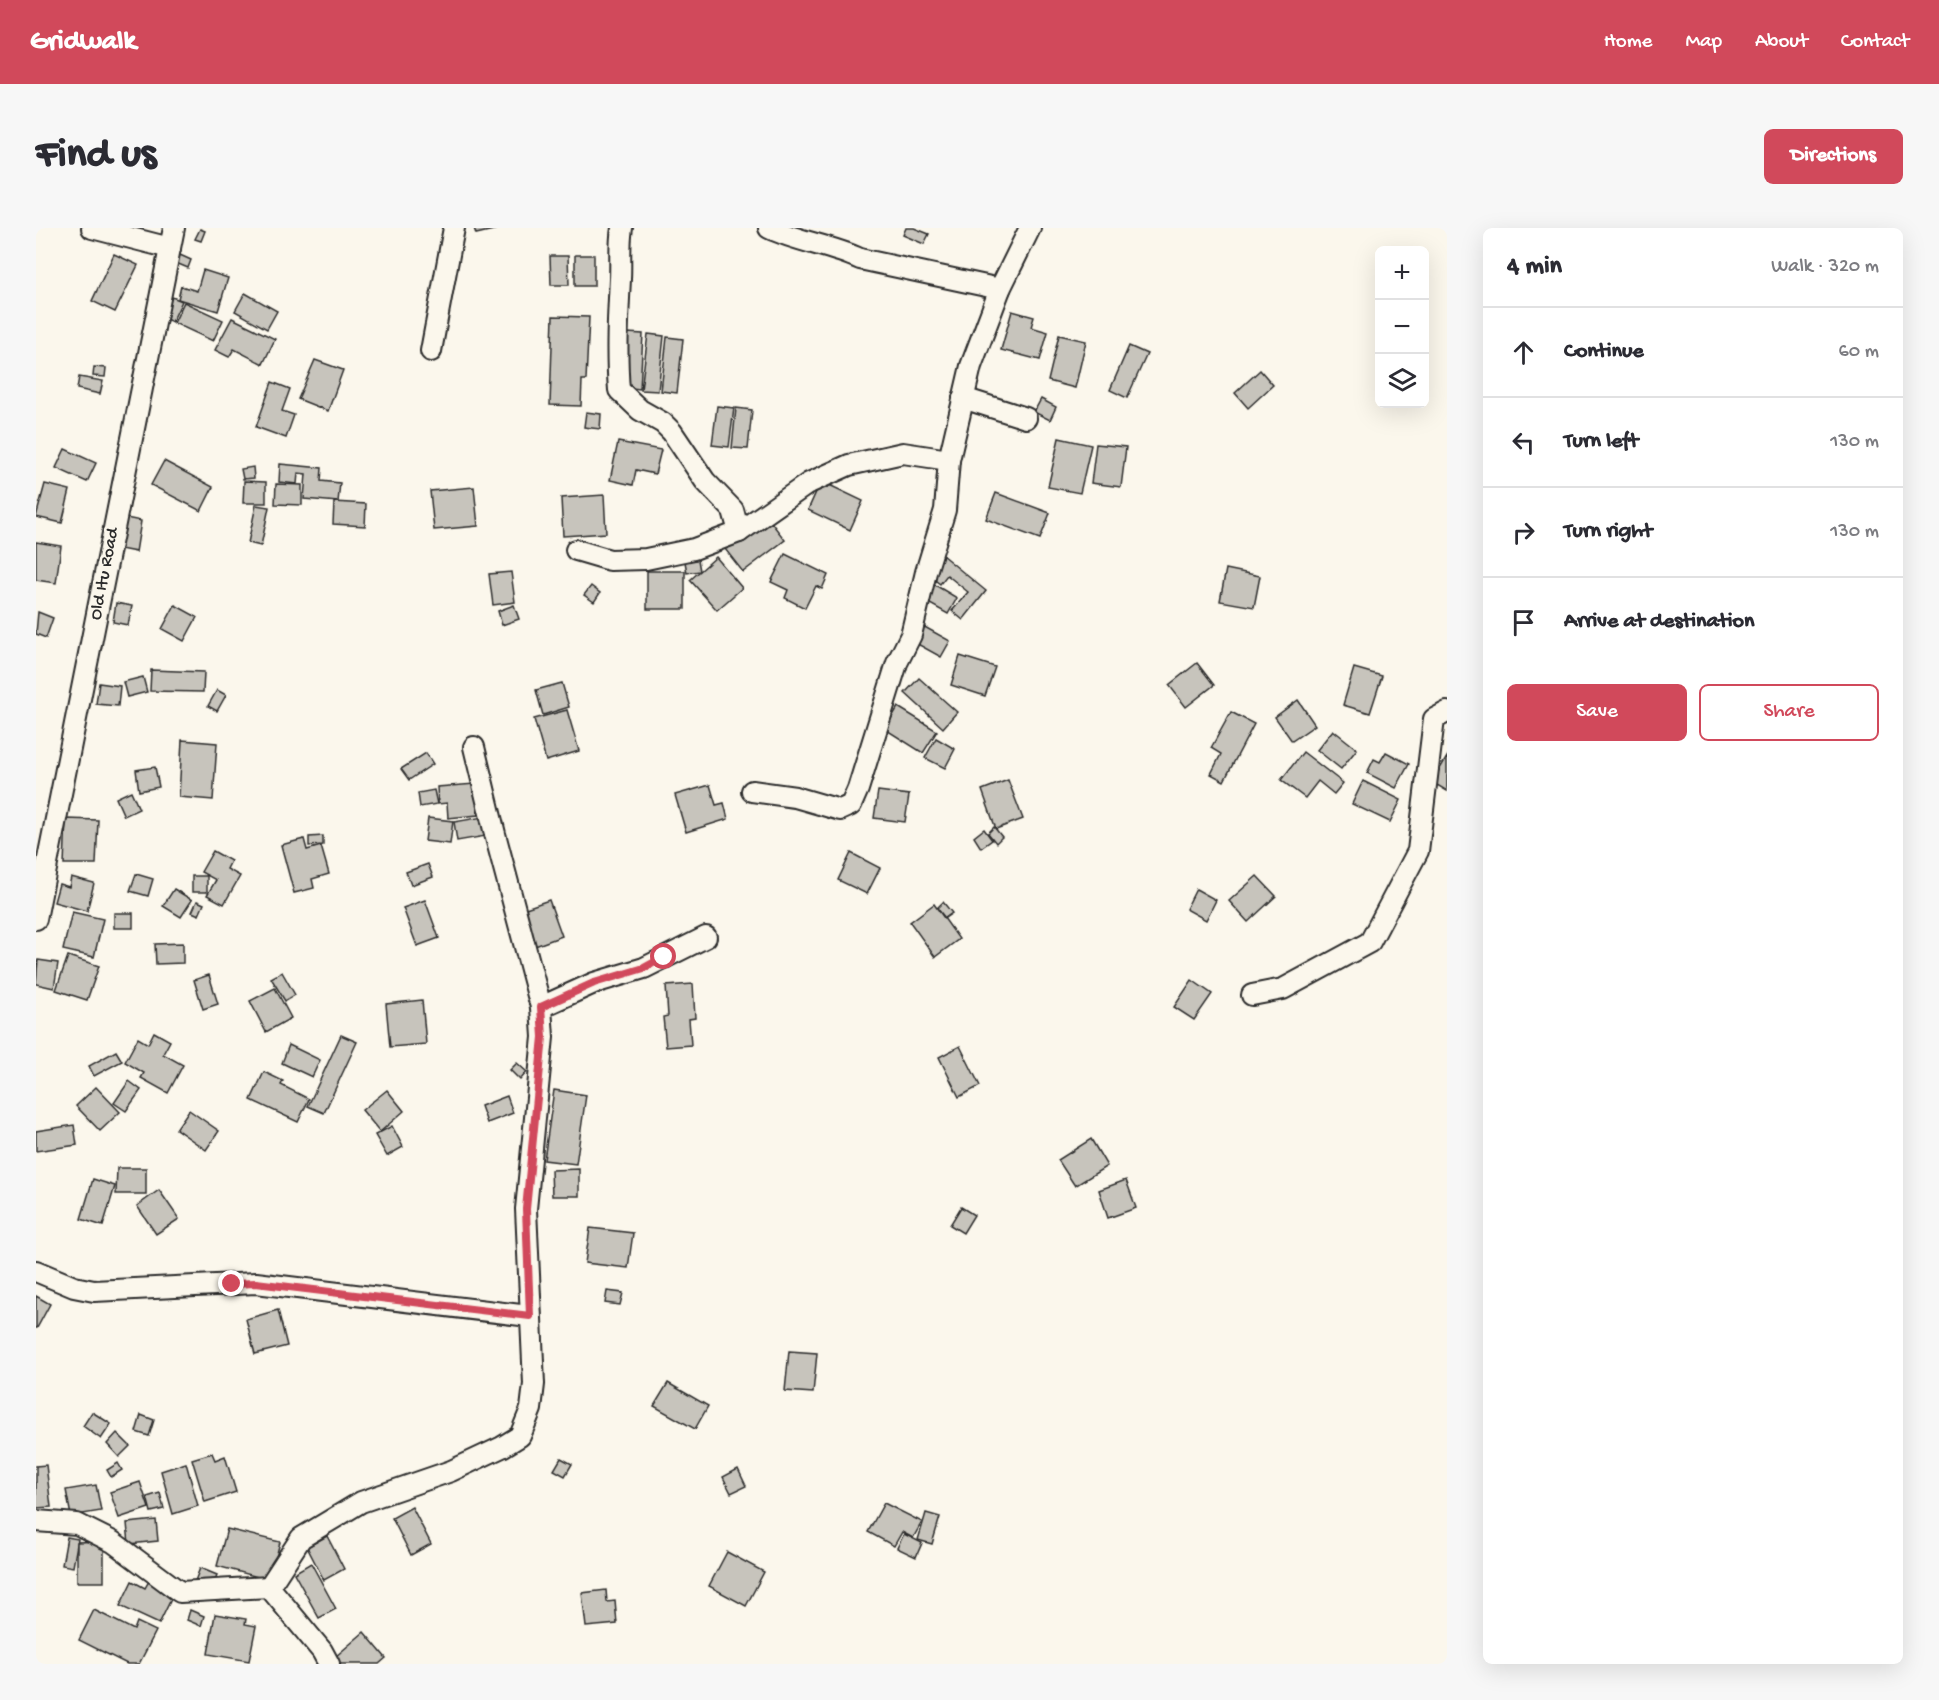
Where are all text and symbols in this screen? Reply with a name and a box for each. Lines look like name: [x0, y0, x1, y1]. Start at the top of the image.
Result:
text: Gridwalk: [30, 26, 136, 59]
text: Home: [1604, 30, 1652, 55]
text: Map: [1685, 30, 1722, 55]
text: About: [1755, 30, 1808, 55]
text: Contact: [1841, 30, 1909, 55]
button: Directions: [1764, 129, 1903, 184]
text: Find us: [36, 132, 156, 181]
map controls: [1375, 246, 1429, 408]
button: +: [1375, 246, 1429, 300]
text: 4 min: [1507, 252, 1562, 283]
text: Walk · 320 m: [1771, 256, 1879, 279]
button: −: [1375, 300, 1429, 354]
icon: ahead: [1507, 336, 1540, 369]
text: Continue: [1564, 339, 1644, 365]
text: 60 m: [1839, 341, 1879, 364]
button: layers: [1375, 354, 1429, 408]
icon: left: [1507, 426, 1540, 459]
text: Turn left: [1564, 429, 1638, 455]
text: 130 m: [1830, 431, 1879, 454]
icon: right: [1507, 516, 1540, 549]
text: Turn right: [1564, 519, 1652, 545]
text: 130 m: [1830, 521, 1879, 544]
street label: Old Itu Road: [86, 525, 124, 622]
icon: arrive: [1507, 606, 1540, 639]
text: Arrive at destination: [1564, 609, 1754, 635]
button: Save: [1507, 684, 1687, 741]
button: Share: [1699, 684, 1879, 741]
route start: [650, 943, 676, 969]
route end: [218, 1270, 244, 1296]

